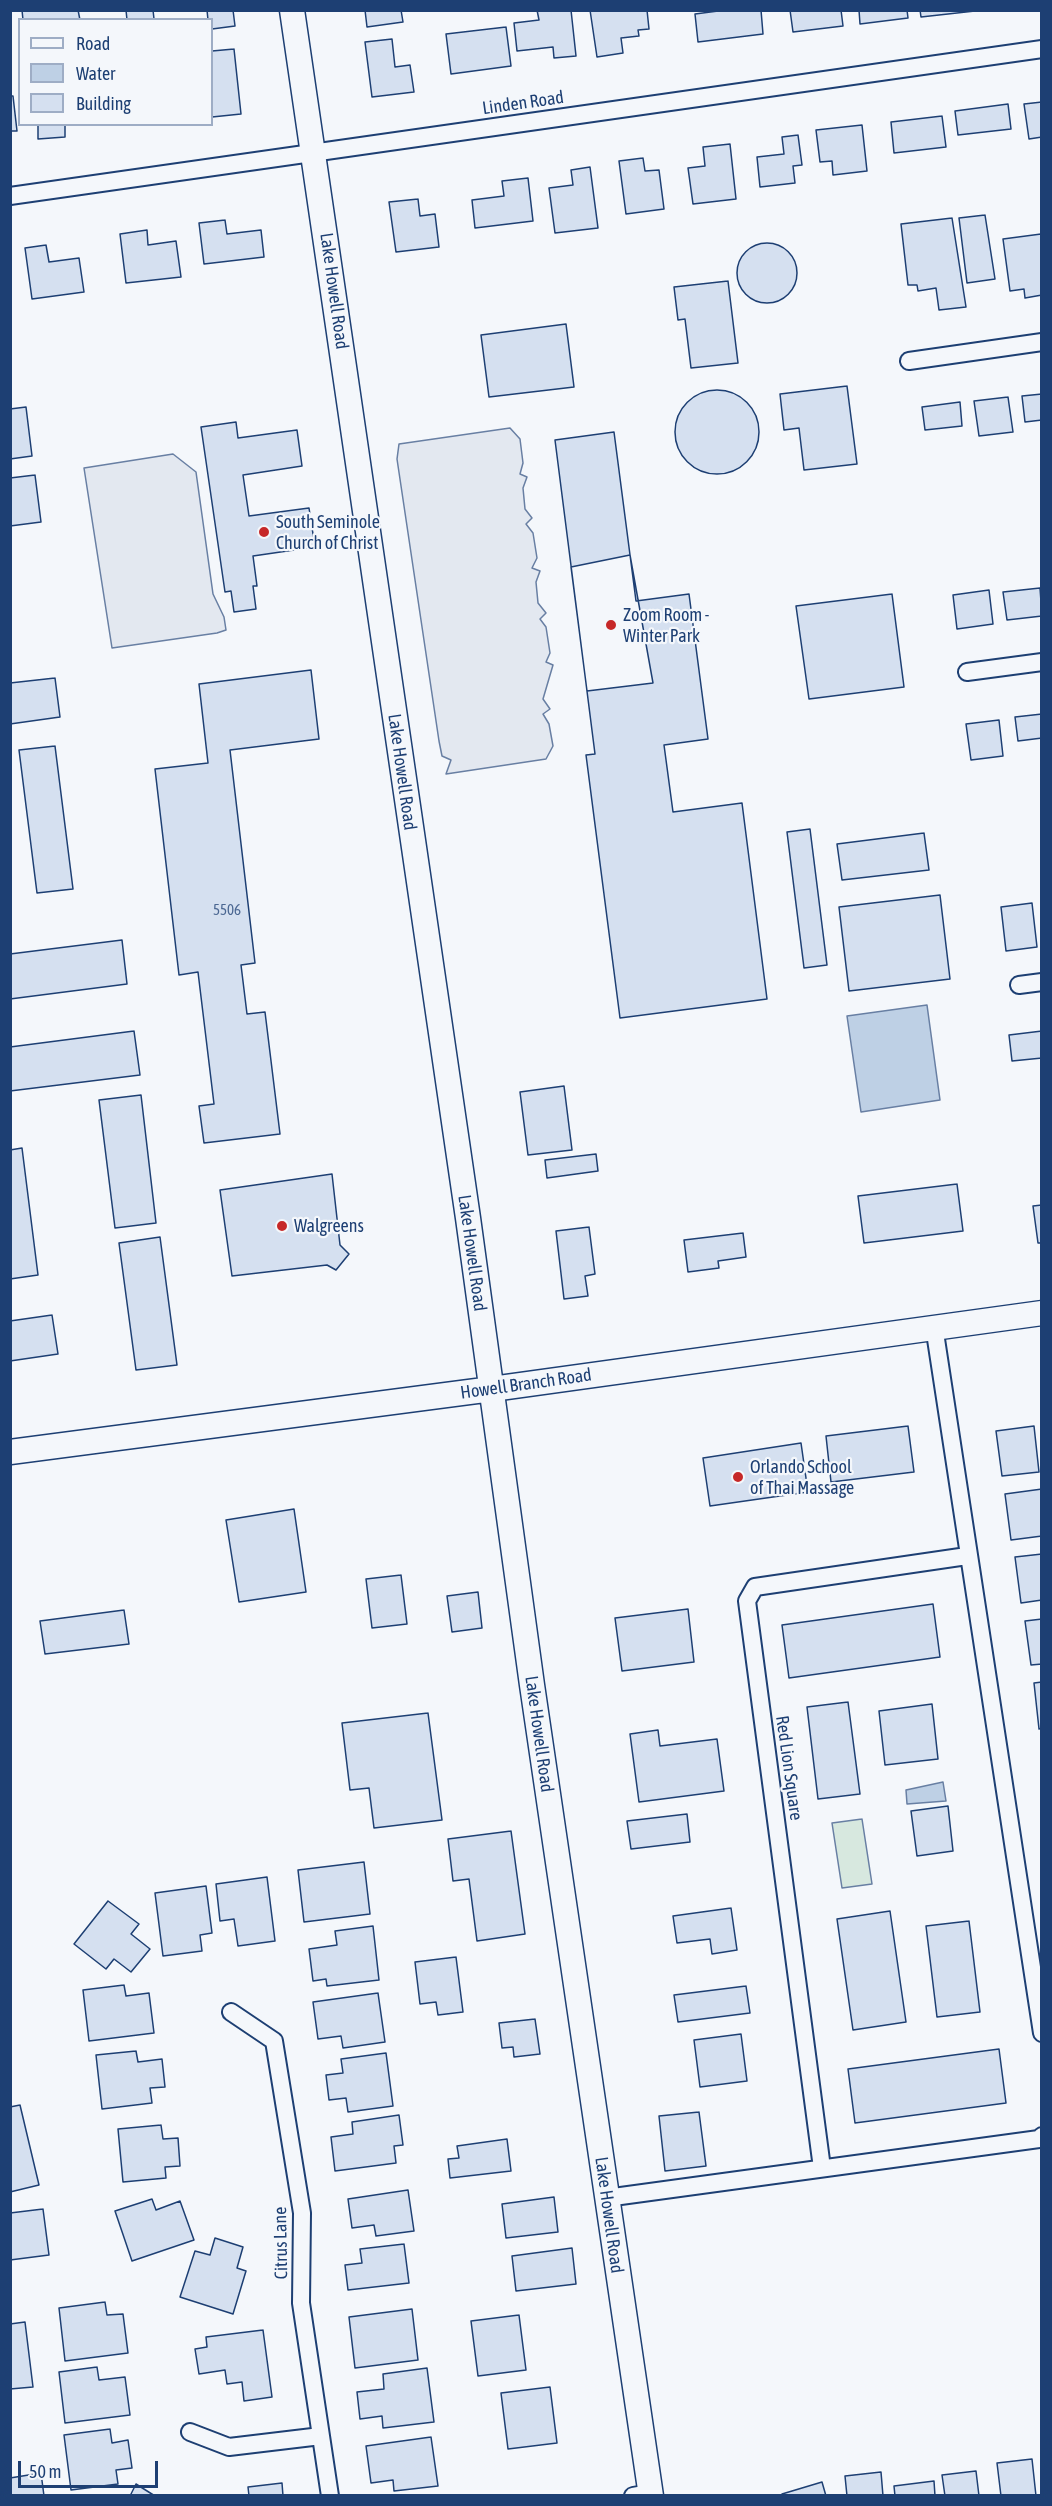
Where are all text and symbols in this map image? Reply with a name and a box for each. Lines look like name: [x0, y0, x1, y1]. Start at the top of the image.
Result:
legend: [18, 18, 213, 126]
text: Road: [76, 33, 110, 54]
text: Water: [76, 63, 115, 84]
street label: Linden Road: [481, 87, 565, 119]
text: Building: [76, 93, 131, 114]
street label: Lake Howell Road: [315, 231, 353, 351]
place label: South Seminole Church of Christ: [276, 511, 380, 554]
marker: South Seminole Church of Christ: [257, 525, 271, 539]
place label: Zoom Room - Winter Park: [623, 604, 709, 646]
marker: Zoom Room - Winter Park: [604, 618, 618, 632]
street label: Lake Howell Road: [383, 712, 421, 832]
house number: 5506: [213, 901, 241, 919]
street label: Lake Howell Road: [453, 1193, 491, 1313]
place label: Walgreens: [294, 1215, 364, 1237]
marker: Walgreens: [275, 1219, 289, 1233]
street label: Howell Branch Road: [459, 1364, 593, 1404]
place label: Orlando School of Thai Massage: [750, 1456, 854, 1498]
marker: Orlando School of Thai Massage: [731, 1470, 745, 1484]
street label: Lake Howell Road: [520, 1674, 558, 1794]
street label: Red Lion Square: [771, 1714, 807, 1822]
street label: Lake Howell Road: [590, 2155, 628, 2275]
street label: Citrus Lane: [270, 2207, 292, 2279]
scale bar: [21, 2449, 160, 2487]
text: 50 m: [29, 2461, 61, 2482]

